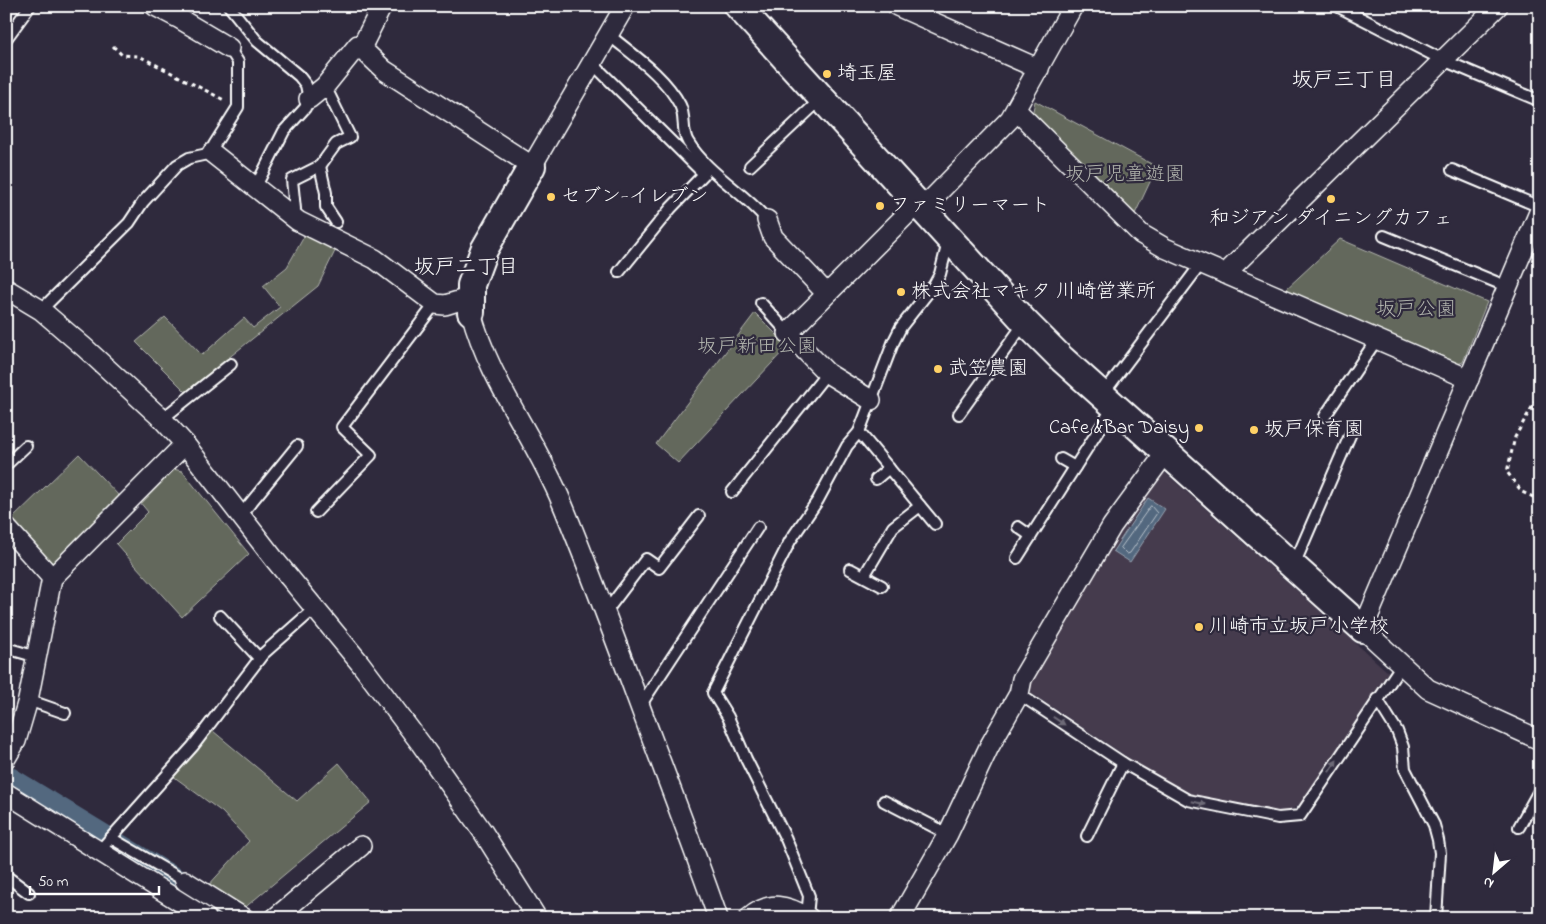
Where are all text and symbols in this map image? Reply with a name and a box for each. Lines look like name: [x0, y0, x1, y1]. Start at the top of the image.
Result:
place label: 埼玉屋: [837, 60, 897, 89]
district label: 坂戸三丁目: [1292, 66, 1397, 96]
marker: 埼玉屋: [821, 68, 833, 80]
park label: 坂戸児童遊園: [1065, 161, 1185, 190]
place label: セブン-イレブン: [561, 183, 709, 212]
marker: セブン-イレブン: [545, 191, 557, 203]
place label: ファミリーマート: [890, 192, 1050, 221]
marker: 和ジアン ダイニングカフェ: [1325, 193, 1337, 205]
marker: ファミリーマート: [874, 200, 886, 212]
place label: 和ジアン ダイニングカフェ: [1209, 205, 1453, 234]
district label: 坂戸二丁目: [414, 253, 519, 283]
place label: 株式会社マキタ 川崎営業所: [911, 278, 1156, 307]
marker: 株式会社マキタ 川崎営業所: [895, 286, 907, 298]
park label: 坂戸公園: [1376, 296, 1456, 325]
park label: 坂戸新田公園: [697, 333, 817, 362]
place label: 武笠農園: [948, 355, 1028, 384]
marker: 武笠農園: [932, 363, 944, 375]
place label: Cafe &Bar Daisy: [1049, 414, 1189, 443]
place label: 坂戸保育園: [1264, 416, 1364, 445]
marker: Cafe &Bar Daisy: [1193, 422, 1205, 434]
marker: 坂戸保育園: [1248, 424, 1260, 436]
place label: 川崎市立坂戸小学校: [1209, 613, 1389, 642]
marker: 川崎市立坂戸小学校: [1193, 621, 1205, 633]
one-way arrow: [1053, 716, 1066, 725]
one-way arrow: [1328, 759, 1338, 773]
one-way arrow: [1191, 799, 1206, 807]
north arrow: [1468, 846, 1518, 896]
scale bar: [30, 864, 159, 896]
text: 50 m: [38, 871, 69, 893]
text: N: [1479, 871, 1498, 894]

